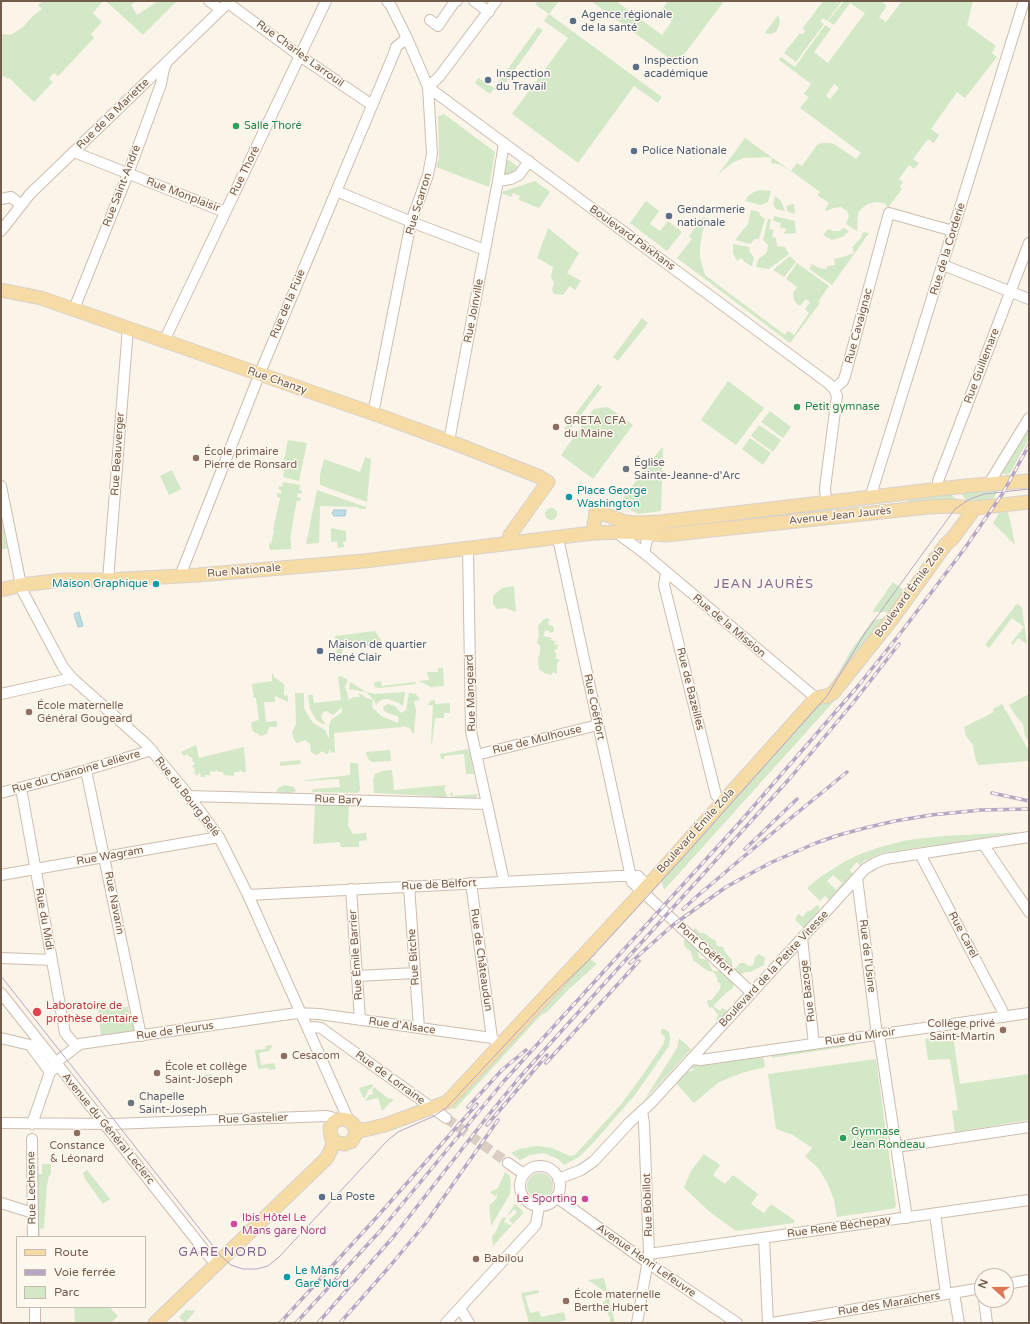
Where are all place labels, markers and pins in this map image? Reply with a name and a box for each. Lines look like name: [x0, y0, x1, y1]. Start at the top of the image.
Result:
place label: Agence régionale de la santé: [581, 8, 672, 34]
marker: Agence régionale de la santé: [568, 16, 578, 26]
place label: Inspection académique: [644, 54, 708, 80]
marker: Inspection académique: [631, 62, 641, 72]
place label: Inspection du Travail: [496, 67, 550, 93]
marker: Inspection du Travail: [483, 75, 493, 85]
place label: Salle Thoré: [244, 119, 302, 133]
marker: Salle Thoré: [231, 121, 241, 131]
place label: Police Nationale: [642, 144, 727, 158]
marker: Police Nationale: [629, 146, 639, 156]
place label: Gendarmerie nationale: [677, 203, 745, 229]
marker: Gendarmerie nationale: [664, 211, 674, 221]
place label: Petit gymnase: [805, 400, 880, 414]
marker: Petit gymnase: [792, 402, 802, 412]
place label: GRETA CFA du Maine: [564, 414, 626, 440]
marker: GRETA CFA du Maine: [551, 422, 561, 432]
place label: École primaire Pierre de Ronsard: [204, 445, 297, 471]
marker: École primaire Pierre de Ronsard: [191, 453, 201, 463]
place label: Église Sainte-Jeanne-d'Arc: [634, 456, 740, 482]
marker: Église Sainte-Jeanne-d'Arc: [621, 464, 631, 474]
place label: Place George Washington: [577, 484, 647, 510]
marker: Place George Washington: [564, 492, 574, 502]
place label: Maison Graphique: [52, 577, 148, 591]
marker: Maison Graphique: [151, 579, 161, 589]
place label: Maison de quartier René Clair: [328, 638, 427, 664]
marker: Maison de quartier René Clair: [315, 646, 325, 656]
place label: École maternelle Général Gougeard: [37, 699, 133, 725]
marker: École maternelle Général Gougeard: [24, 707, 34, 717]
place label: Laboratoire de prothèse dentaire: [46, 999, 138, 1025]
marker: Laboratoire de prothèse dentaire: [31, 1006, 43, 1018]
place label: Collège privé Saint-Martin: [927, 1017, 995, 1043]
marker: Collège privé Saint-Martin: [998, 1025, 1008, 1035]
place label: Cesacom: [292, 1049, 340, 1063]
marker: Cesacom: [279, 1051, 289, 1061]
place label: École et collège Saint-Joseph: [165, 1060, 247, 1086]
marker: École et collège Saint-Joseph: [152, 1068, 162, 1078]
place label: Chapelle Saint-Joseph: [139, 1090, 207, 1116]
marker: Chapelle Saint-Joseph: [126, 1098, 136, 1108]
place label: Gymnase Jean Rondeau: [851, 1125, 925, 1151]
marker: Constance & Léonard: [72, 1128, 82, 1138]
marker: Gymnase Jean Rondeau: [838, 1133, 848, 1143]
place label: Constance & Léonard: [49, 1139, 105, 1165]
place label: La Poste: [330, 1190, 375, 1204]
marker: La Poste: [317, 1192, 327, 1202]
place label: Le Sporting: [516, 1192, 577, 1206]
marker: Le Sporting: [580, 1194, 590, 1204]
place label: Ibis Hôtel Le Mans gare Nord: [242, 1211, 326, 1237]
marker: Ibis Hôtel Le Mans gare Nord: [229, 1219, 239, 1229]
place label: Babilou: [484, 1252, 524, 1266]
marker: Babilou: [471, 1254, 481, 1264]
place label: Le Mans Gare Nord: [295, 1264, 349, 1290]
marker: Le Mans Gare Nord: [282, 1272, 292, 1282]
place label: École maternelle Berthe Hubert: [574, 1288, 661, 1314]
marker: École maternelle Berthe Hubert: [561, 1296, 571, 1306]

